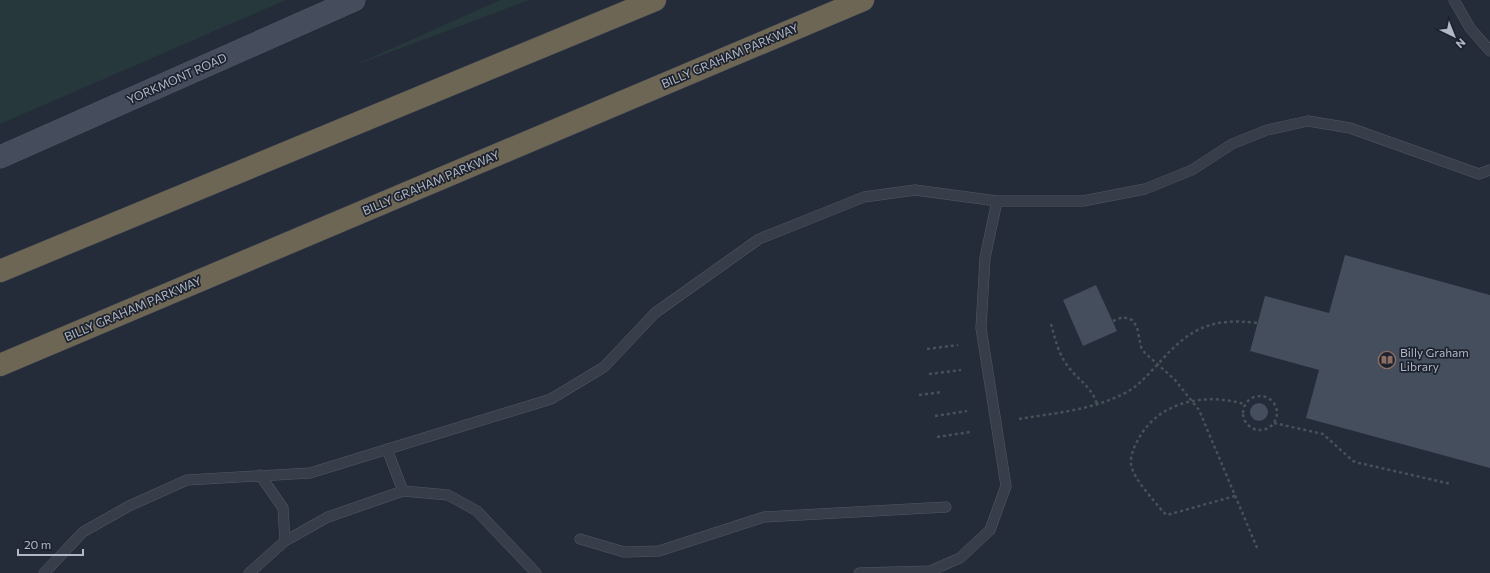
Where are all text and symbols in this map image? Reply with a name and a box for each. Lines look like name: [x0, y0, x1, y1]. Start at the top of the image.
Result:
north arrow: [1434, 16, 1474, 56]
street label: BILLY GRAHAM PARKWAY: [659, 20, 800, 90]
text: N: [1454, 36, 1469, 51]
street label: YORKMONT ROAD: [125, 50, 229, 106]
street label: BILLY GRAHAM PARKWAY: [360, 147, 501, 217]
street label: BILLY GRAHAM PARKWAY: [62, 273, 203, 343]
place label: Billy Graham Library: [1400, 345, 1469, 373]
library icon: Billy Graham Library: [1377, 350, 1397, 370]
scale bar: [18, 531, 83, 557]
text: 20 m: [24, 537, 51, 551]

